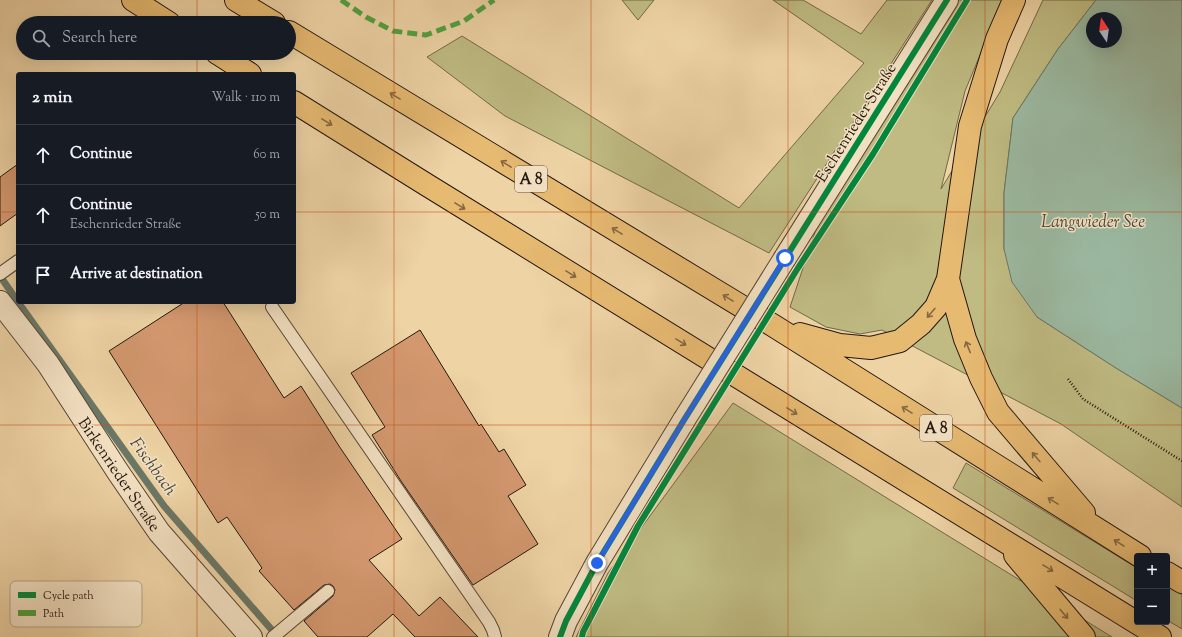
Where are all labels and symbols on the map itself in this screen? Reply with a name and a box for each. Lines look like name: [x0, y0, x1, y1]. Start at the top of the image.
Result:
north arrow: [1086, 12, 1122, 48]
street label: Eschenrieder Straße: [811, 59, 903, 188]
one-way arrow: [389, 92, 401, 100]
one-way arrow: [321, 119, 333, 127]
one-way arrow: [500, 159, 512, 167]
road number: A 8: [515, 166, 547, 192]
one-way arrow: [454, 202, 466, 210]
water label: Langwieder See: [1041, 211, 1145, 235]
one-way arrow: [612, 227, 623, 235]
route start: [776, 249, 794, 267]
one-way arrow: [565, 270, 576, 278]
one-way arrow: [722, 294, 734, 302]
one-way arrow: [926, 308, 935, 319]
one-way arrow: [675, 339, 687, 347]
one-way arrow: [964, 342, 972, 354]
one-way arrow: [901, 405, 913, 413]
one-way arrow: [786, 407, 798, 415]
street label: Birkenrieder Straße: [71, 414, 165, 537]
road number: A 8: [920, 415, 952, 441]
water label: Fischbach: [123, 433, 182, 502]
one-way arrow: [1032, 451, 1041, 462]
one-way arrow: [1047, 497, 1059, 505]
one-way arrow: [1113, 538, 1125, 546]
route end: [588, 554, 606, 572]
one-way arrow: [1042, 565, 1054, 573]
legend: [10, 581, 142, 627]
text: Cycle path: [43, 588, 94, 604]
text: Path: [43, 606, 65, 622]
one-way arrow: [1060, 608, 1069, 619]

